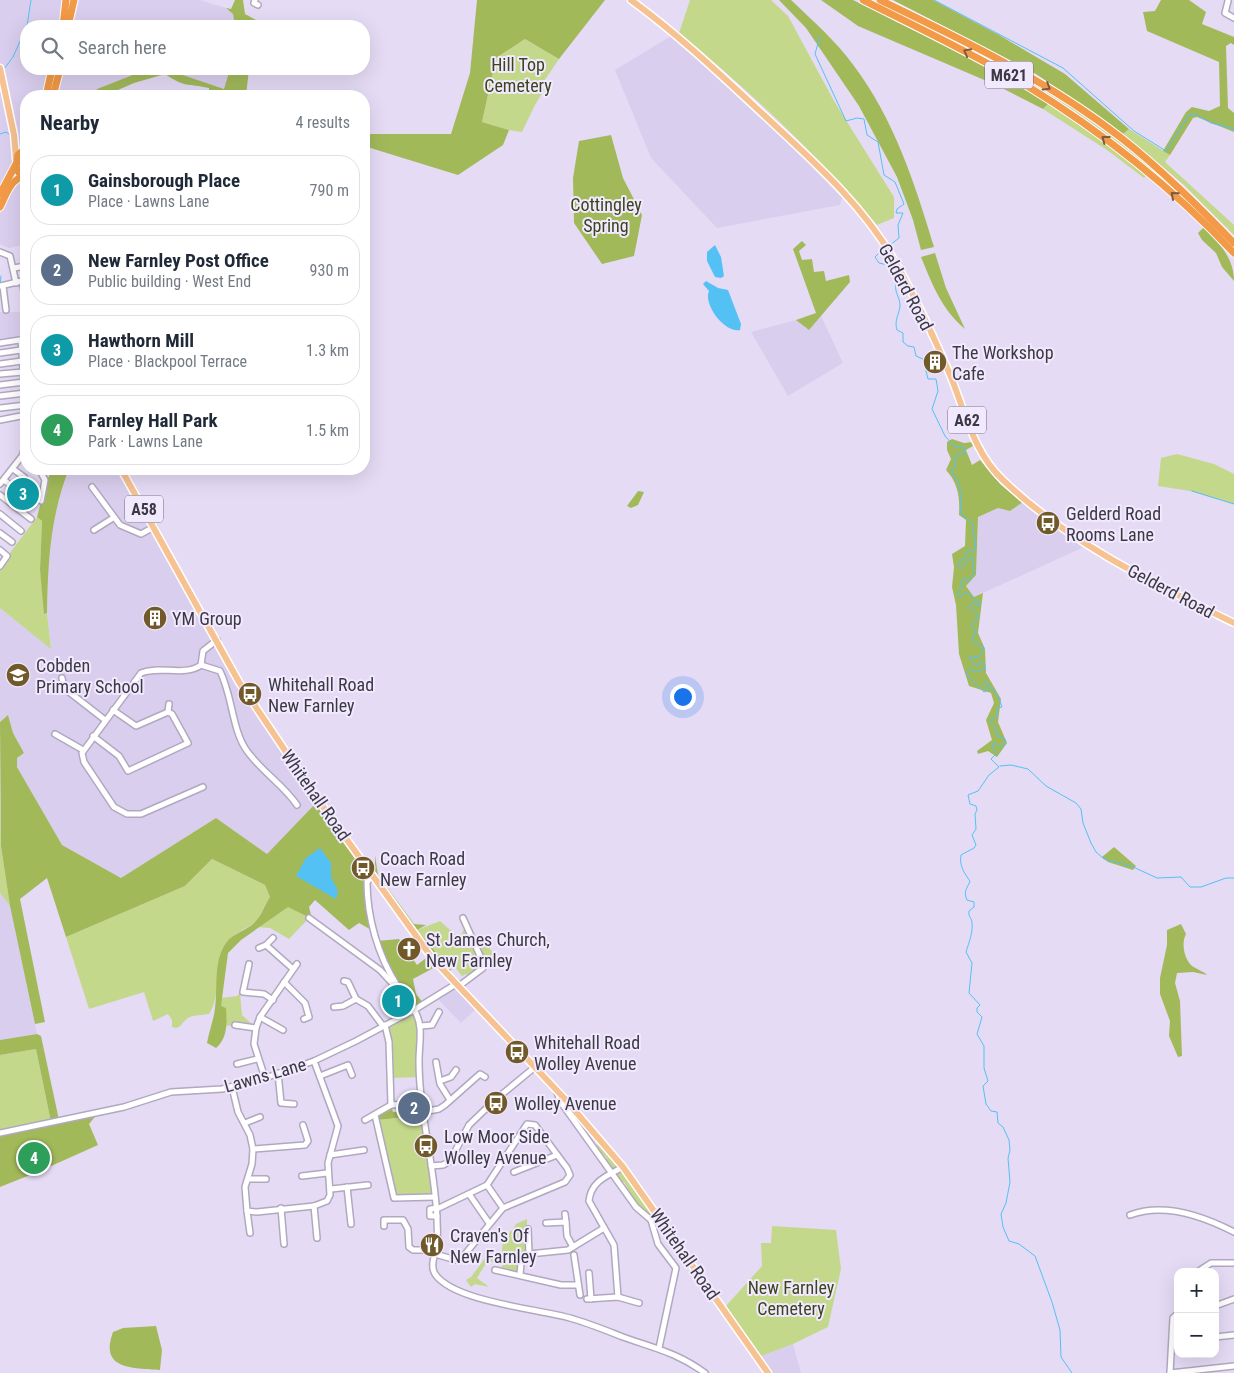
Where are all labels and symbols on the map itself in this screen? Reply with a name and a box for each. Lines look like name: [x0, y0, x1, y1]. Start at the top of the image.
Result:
one-way arrow: [963, 49, 972, 59]
park label: Hill Top Cemetery: [484, 54, 552, 96]
road number: M621: [985, 62, 1033, 88]
one-way arrow: [1041, 81, 1050, 91]
one-way arrow: [1102, 136, 1111, 144]
one-way arrow: [1171, 192, 1180, 200]
park label: Cottingley Spring: [570, 194, 642, 236]
street label: Gelderd Road: [874, 240, 938, 334]
place label: The Workshop Cafe: [952, 342, 1054, 384]
building icon: The Workshop Cafe: [922, 349, 948, 375]
road number: A62: [948, 406, 986, 434]
pin: 3: [7, 475, 39, 513]
road number: A58: [125, 496, 163, 522]
place label: Gelderd Road Rooms Lane: [1066, 503, 1161, 545]
bus stop icon: Gelderd Road Rooms Lane: [1035, 510, 1061, 536]
street label: Gelderd Road: [1124, 559, 1218, 623]
building icon: YM Group: [142, 605, 168, 631]
place label: YM Group: [172, 608, 242, 629]
place label: Cobden Primary School: [36, 655, 144, 697]
school or university icon: Cobden Primary School: [5, 662, 31, 688]
place label: Whitehall Road New Farnley: [268, 674, 374, 716]
bus stop icon: Whitehall Road New Farnley: [237, 681, 263, 707]
your location: [670, 684, 696, 710]
street label: Whitehall Road: [277, 745, 355, 845]
place label: Coach Road New Farnley: [380, 848, 467, 890]
bus stop icon: Coach Road New Farnley: [350, 855, 376, 881]
place label: St James Church, New Farnley: [426, 929, 550, 971]
church icon: St James Church, New Farnley: [396, 936, 422, 962]
pin: 1: [382, 982, 414, 1020]
place label: Whitehall Road Wolley Avenue: [534, 1032, 640, 1074]
bus stop icon: Whitehall Road Wolley Avenue: [504, 1039, 530, 1065]
street label: Lawns Lane: [222, 1053, 308, 1097]
pin: 2: [398, 1089, 430, 1127]
bus stop icon: Wolley Avenue: [483, 1090, 509, 1116]
place label: Wolley Avenue: [514, 1093, 617, 1114]
place label: Low Moor Side Wolley Avenue: [444, 1126, 550, 1168]
bus stop icon: Low Moor Side Wolley Avenue: [413, 1133, 439, 1159]
pin: 4: [18, 1139, 50, 1177]
street label: Whitehall Road: [646, 1204, 724, 1304]
place label: Craven's Of New Farnley: [450, 1225, 537, 1267]
restaurant icon: Craven's Of New Farnley: [419, 1232, 445, 1258]
park label: New Farnley Cemetery: [748, 1277, 835, 1319]

